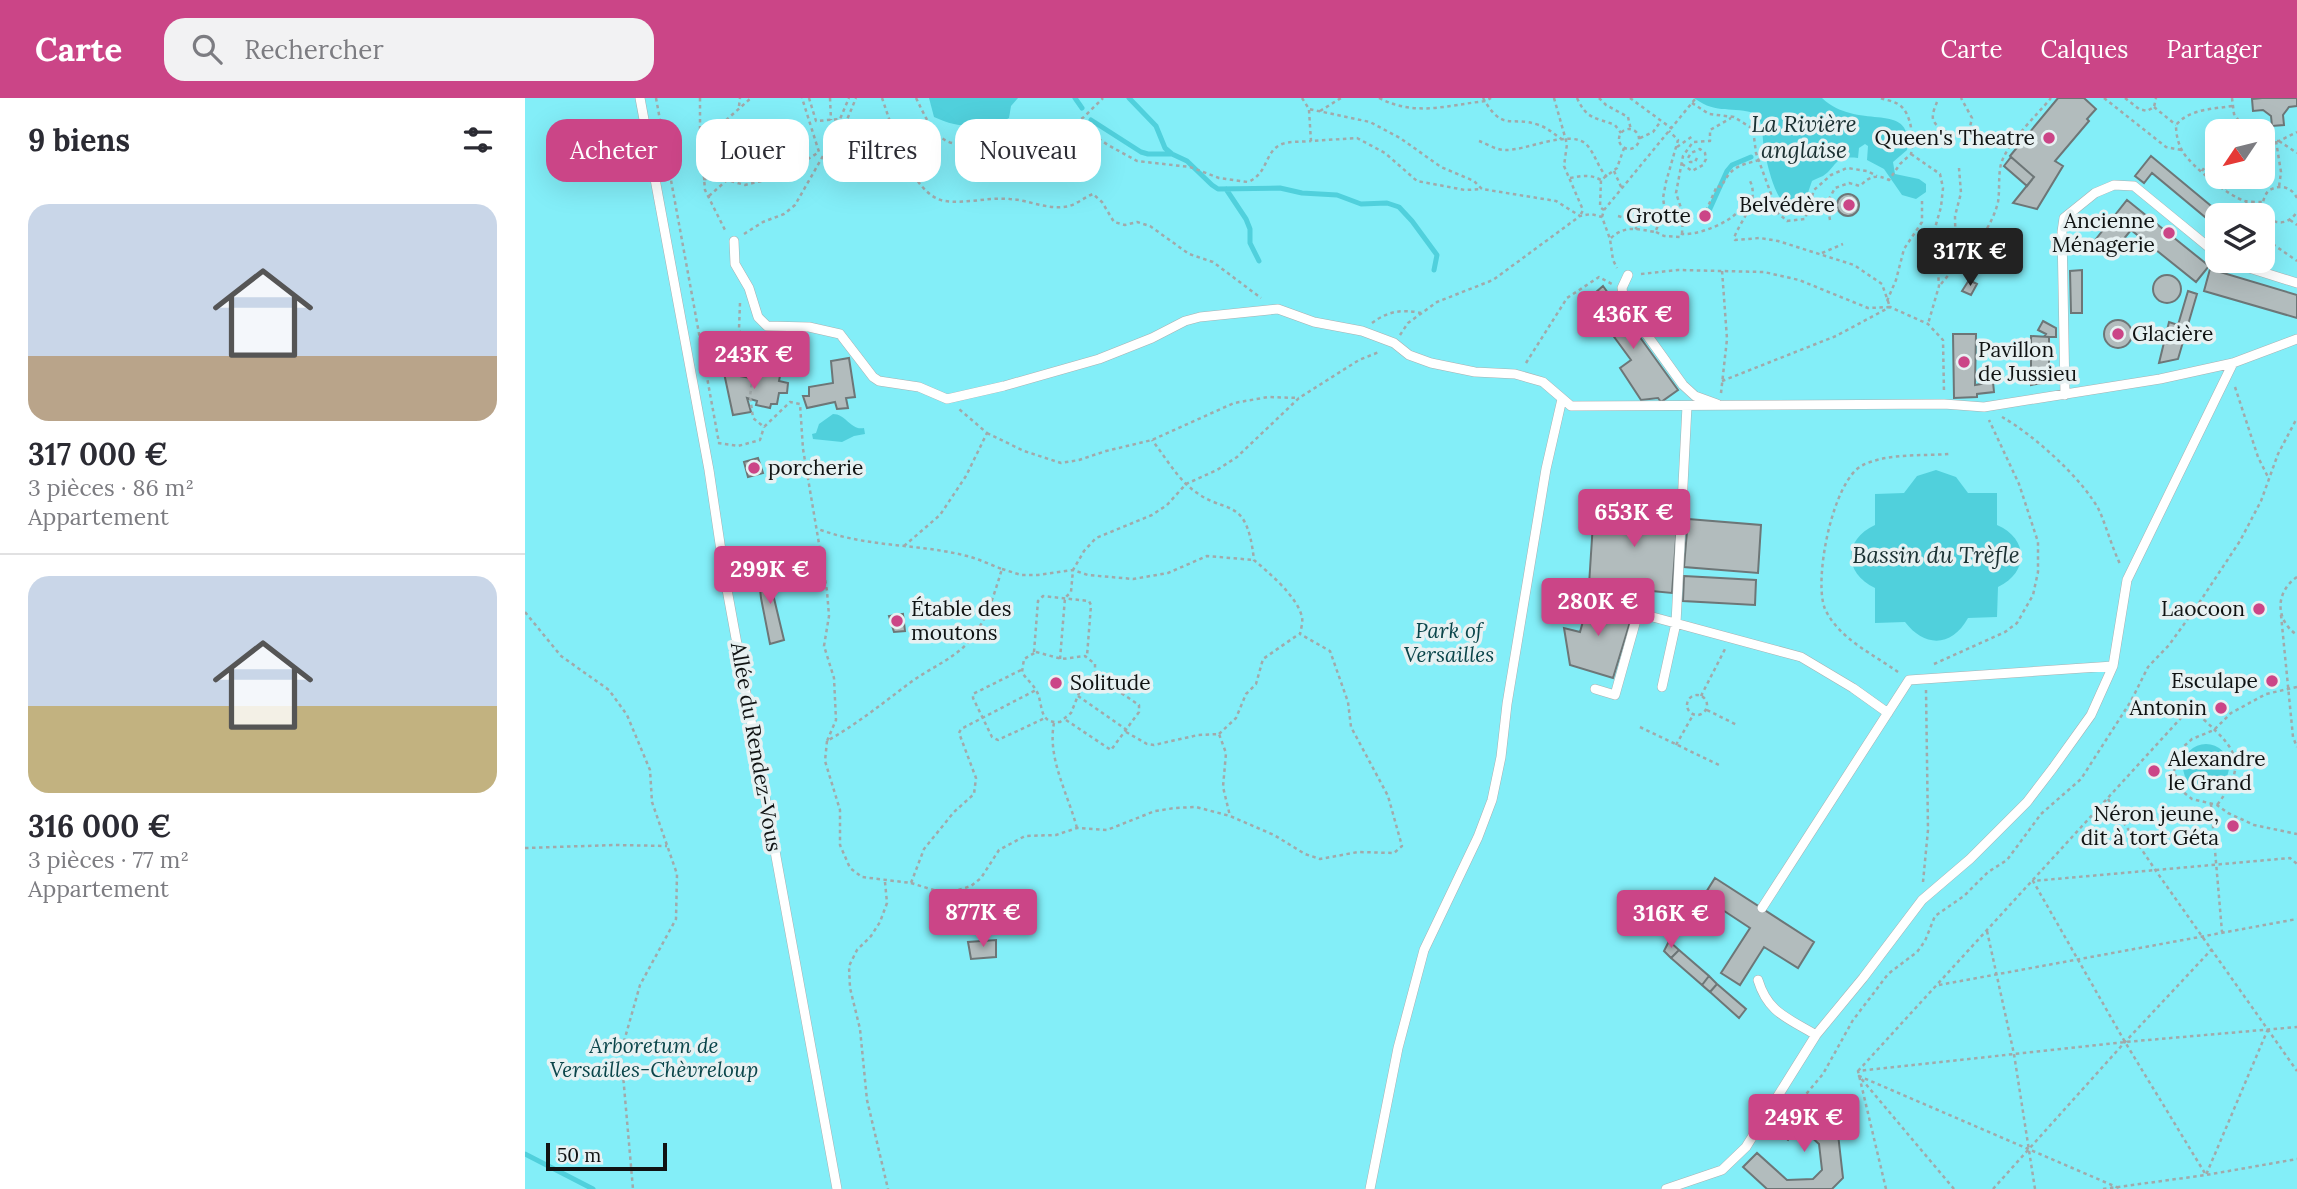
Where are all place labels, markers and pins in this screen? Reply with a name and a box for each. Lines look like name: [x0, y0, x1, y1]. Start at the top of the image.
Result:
place label: Queen's Theatre: [1874, 124, 2035, 151]
marker: Queen's Theatre: [2041, 130, 2057, 146]
place label: Belvédère: [1739, 191, 1835, 218]
marker: Belvédère: [1841, 197, 1857, 213]
place label: Grotte: [1626, 202, 1691, 229]
place label: Ancienne Ménagerie: [2052, 207, 2155, 258]
marker: Grotte: [1697, 208, 1713, 224]
marker: Ancienne Ménagerie: [2161, 225, 2177, 241]
pin: 317K €: [1913, 228, 2027, 288]
pin: 436K €: [1576, 292, 1690, 351]
place label: Glacière: [2132, 320, 2213, 347]
marker: Glacière: [2110, 326, 2126, 342]
pin: 243K €: [697, 331, 811, 391]
place label: Pavillon de Jussieu: [1978, 336, 2077, 387]
marker: Pavillon de Jussieu: [1956, 354, 1972, 370]
place label: porcherie: [768, 454, 863, 481]
marker: porcherie: [746, 460, 762, 476]
pin: 653K €: [1577, 490, 1691, 549]
pin: 299K €: [713, 546, 827, 606]
pin: 280K €: [1541, 578, 1655, 638]
place label: Étable des moutons: [911, 595, 1011, 646]
place label: Laocoon: [2161, 595, 2245, 622]
marker: Laocoon: [2251, 601, 2267, 617]
marker: Étable des moutons: [889, 613, 905, 629]
place label: Esculape: [2171, 667, 2258, 694]
place label: Solitude: [1070, 669, 1151, 696]
marker: Esculape: [2264, 673, 2280, 689]
marker: Solitude: [1048, 675, 1064, 691]
place label: Antonin: [2128, 694, 2207, 721]
marker: Antonin: [2213, 700, 2229, 716]
place label: Alexandre le Grand: [2167, 745, 2266, 796]
marker: Alexandre le Grand: [2146, 763, 2162, 779]
place label: Néron jeune, dit à tort Géta: [2081, 800, 2219, 851]
marker: Néron jeune, dit à tort Géta: [2225, 818, 2241, 834]
pin: 877K €: [926, 890, 1040, 949]
pin: 316K €: [1614, 890, 1728, 950]
pin: 249K €: [1747, 1094, 1861, 1154]

